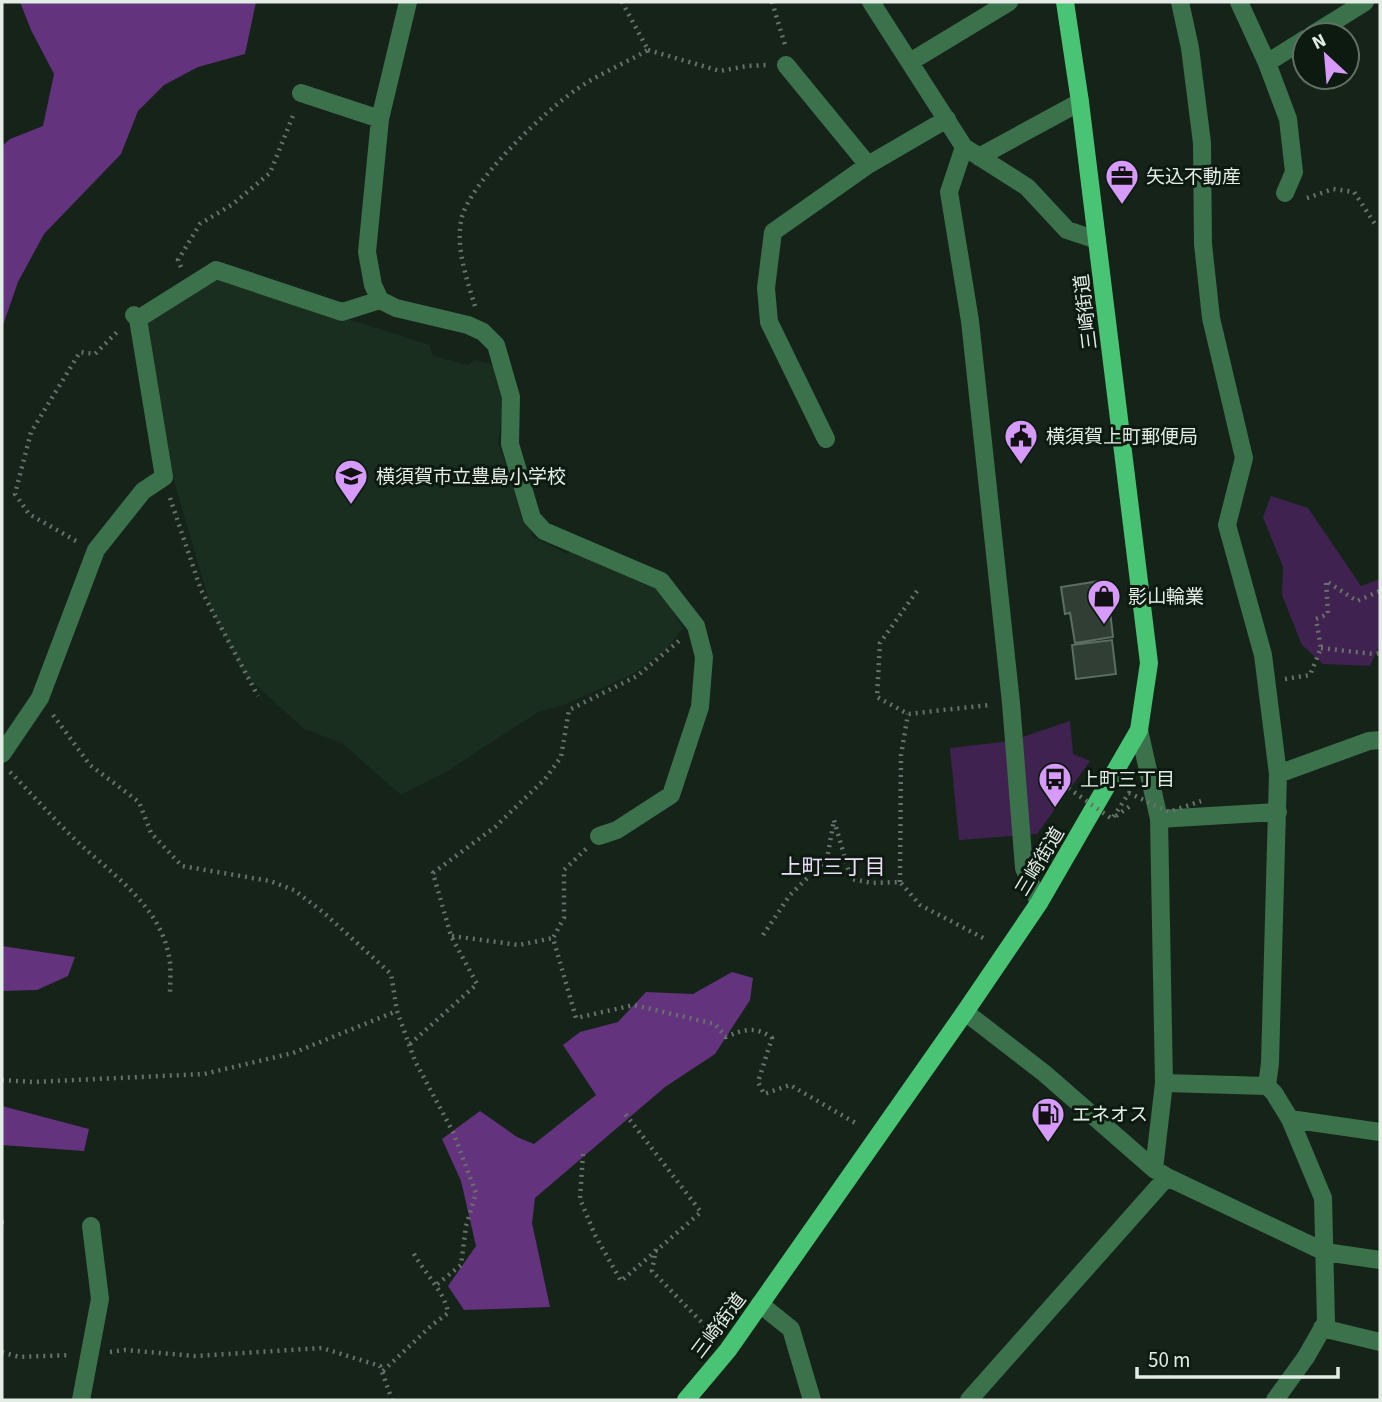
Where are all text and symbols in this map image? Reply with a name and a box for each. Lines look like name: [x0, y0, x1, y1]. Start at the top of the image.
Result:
north arrow: [1291, 21, 1361, 91]
text: N: [1308, 27, 1331, 57]
office icon: 矢込不動産: [1103, 157, 1141, 206]
place label: 矢込不動産: [1146, 164, 1241, 191]
street label: 三崎街道: [1068, 272, 1105, 351]
public building icon: 横須賀上町郵便局: [1002, 417, 1040, 466]
place label: 横須賀上町郵便局: [1046, 424, 1198, 451]
school or university icon: 横須賀市立豊島小学校: [332, 457, 370, 506]
place label: 横須賀市立豊島小学校: [376, 464, 566, 491]
shop icon: 影山輪業: [1085, 577, 1123, 626]
place label: 影山輪業: [1128, 584, 1204, 611]
bus stop icon: 上町三丁目: [1036, 760, 1074, 809]
place label: 上町三丁目: [1080, 767, 1175, 794]
street label: 三崎街道: [1009, 822, 1071, 901]
district label: 上町三丁目: [781, 852, 886, 882]
fuel station icon: エネオス: [1029, 1095, 1067, 1144]
place label: エネオス: [1072, 1102, 1148, 1129]
street label: 三崎街道: [686, 1287, 753, 1364]
scale bar: [1137, 1336, 1338, 1380]
text: 50 m: [1148, 1345, 1190, 1375]

